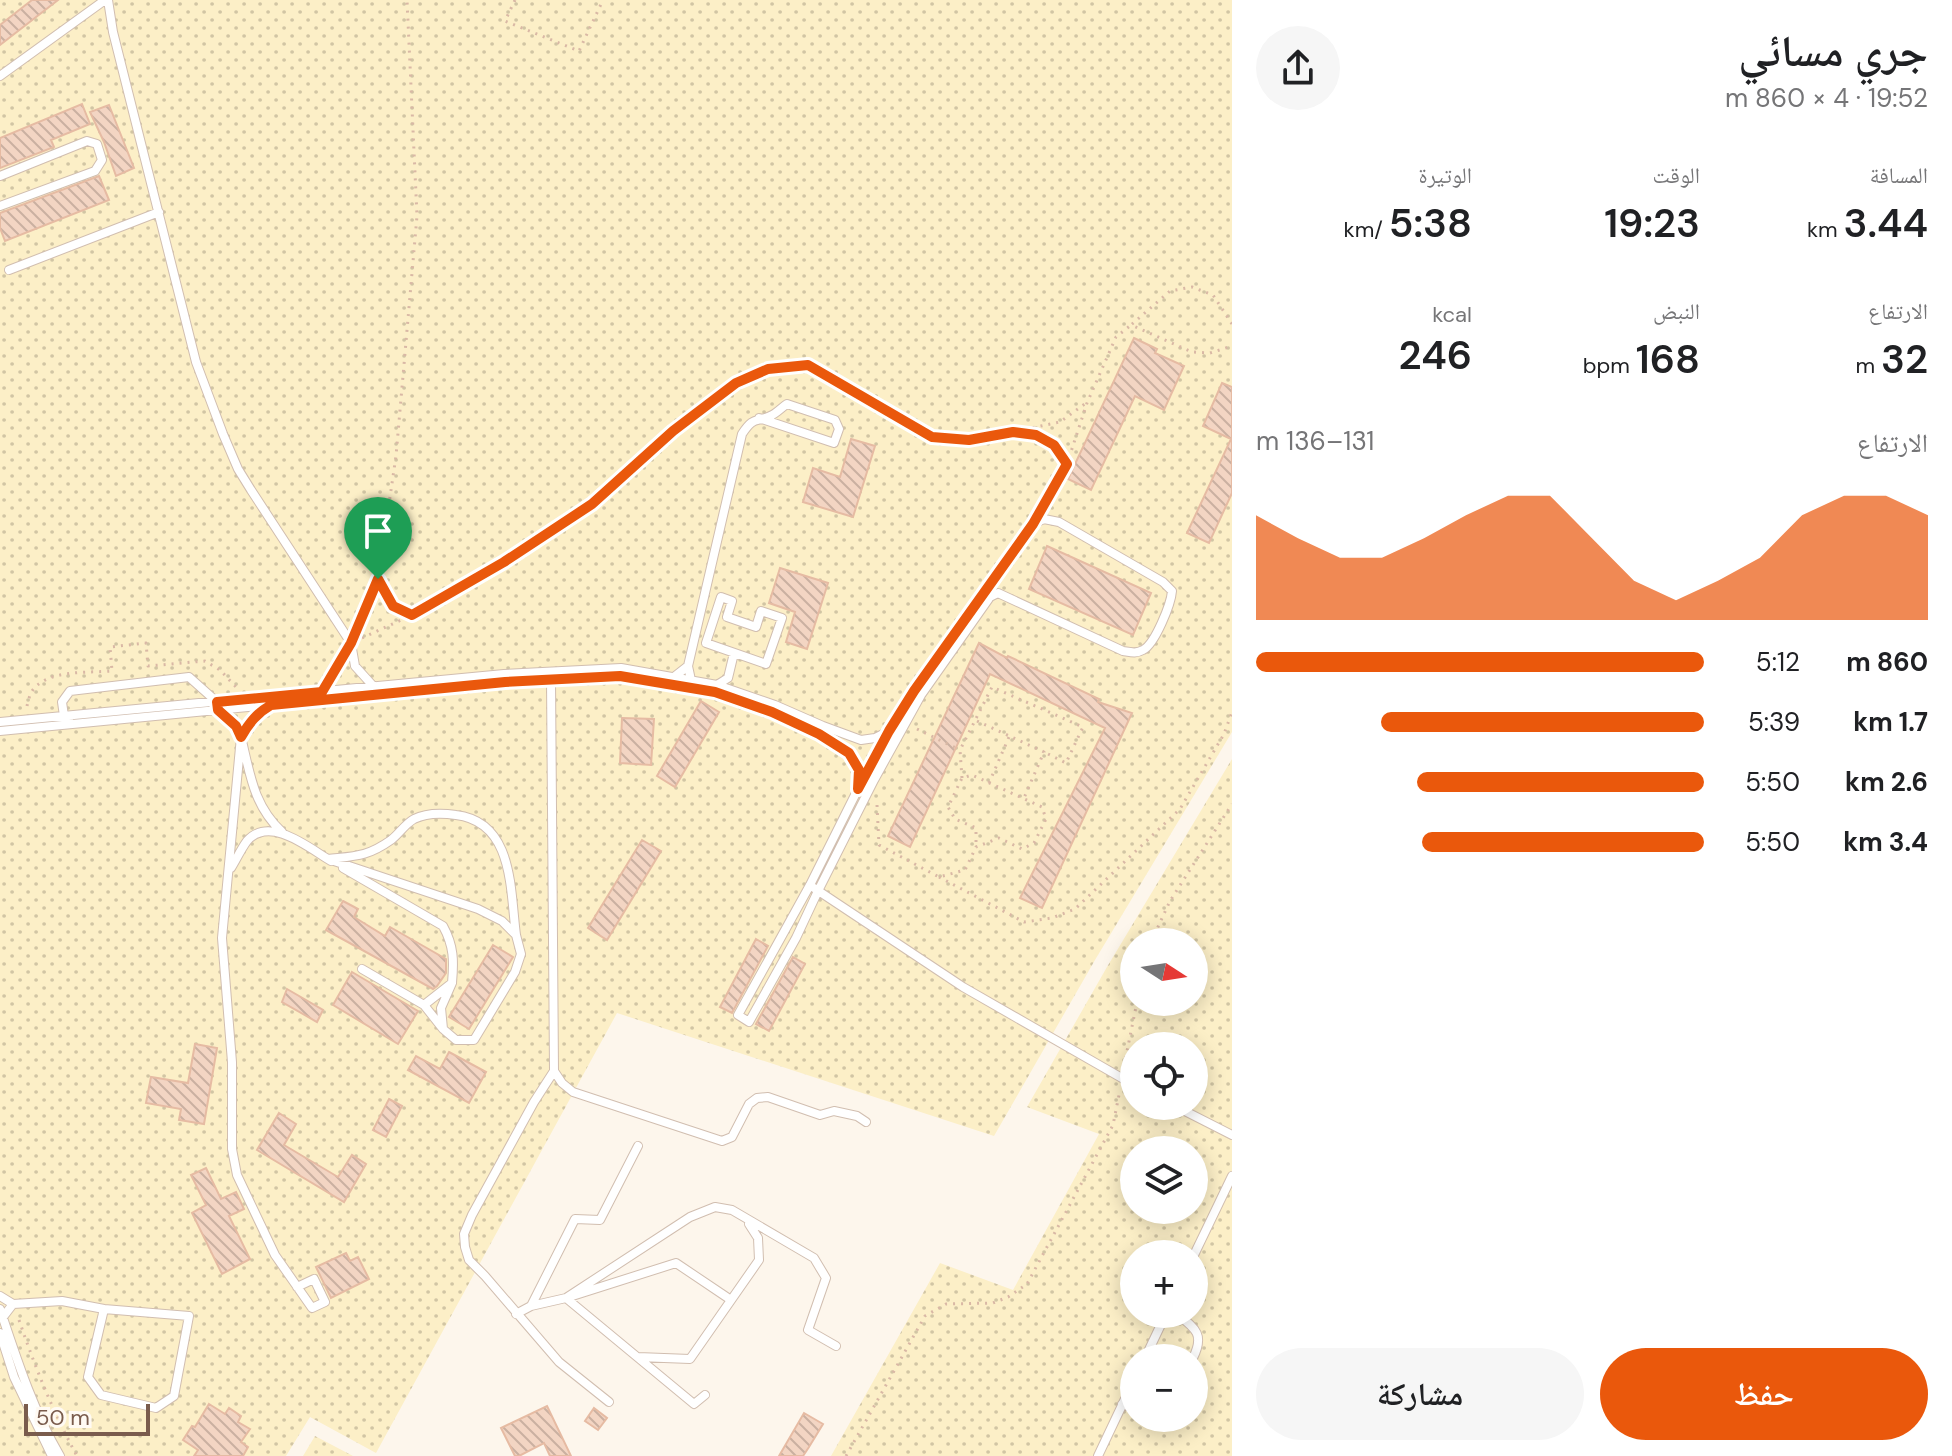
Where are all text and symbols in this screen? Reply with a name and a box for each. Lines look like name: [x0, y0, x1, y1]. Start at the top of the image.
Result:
text: جري مسائي: [1738, 22, 1928, 80]
button: share: [1256, 26, 1340, 110]
text: 19:52 · 4 × 860 m: [1725, 81, 1928, 115]
text: الوتيرة: [1418, 161, 1472, 190]
text: الوقت: [1653, 161, 1700, 190]
text: المسافة: [1870, 161, 1928, 190]
text: 5:38: [1389, 197, 1472, 249]
text: 19:23: [1604, 197, 1700, 249]
text: 3.44: [1844, 197, 1928, 249]
text: /km: [1344, 215, 1389, 244]
text: km: [1807, 215, 1844, 244]
text: النبض: [1653, 297, 1700, 326]
text: الارتفاع: [1868, 297, 1928, 326]
text: kcal: [1432, 300, 1472, 329]
text: 246: [1398, 329, 1472, 381]
text: 168: [1636, 333, 1700, 385]
text: 32: [1881, 333, 1928, 385]
text: bpm: [1583, 351, 1636, 380]
text: m: [1855, 351, 1881, 380]
text: 131–136 m: [1256, 424, 1374, 458]
text: الارتفاع: [1857, 426, 1928, 460]
pin: [344, 497, 412, 579]
icon: arrive: [356, 509, 400, 553]
text: 5:12: [1756, 645, 1800, 679]
text: 860 m: [1846, 645, 1928, 679]
text: 5:39: [1748, 705, 1800, 739]
text: 1.7 km: [1853, 705, 1928, 739]
text: 5:50: [1745, 765, 1800, 799]
text: 2.6 km: [1845, 765, 1928, 799]
text: 5:50: [1745, 825, 1800, 859]
text: 3.4 km: [1843, 825, 1928, 859]
north arrow: [1120, 928, 1208, 1016]
map controls: [1120, 928, 1208, 1432]
button: locate: [1120, 1032, 1208, 1120]
button: layers: [1120, 1136, 1208, 1224]
button: +: [1120, 1240, 1208, 1328]
button: −: [1120, 1344, 1208, 1432]
button: مشاركة: [1256, 1348, 1584, 1440]
button: حفظ: [1600, 1348, 1928, 1440]
scale bar: [24, 1400, 150, 1436]
text: 50 m: [36, 1403, 90, 1432]

